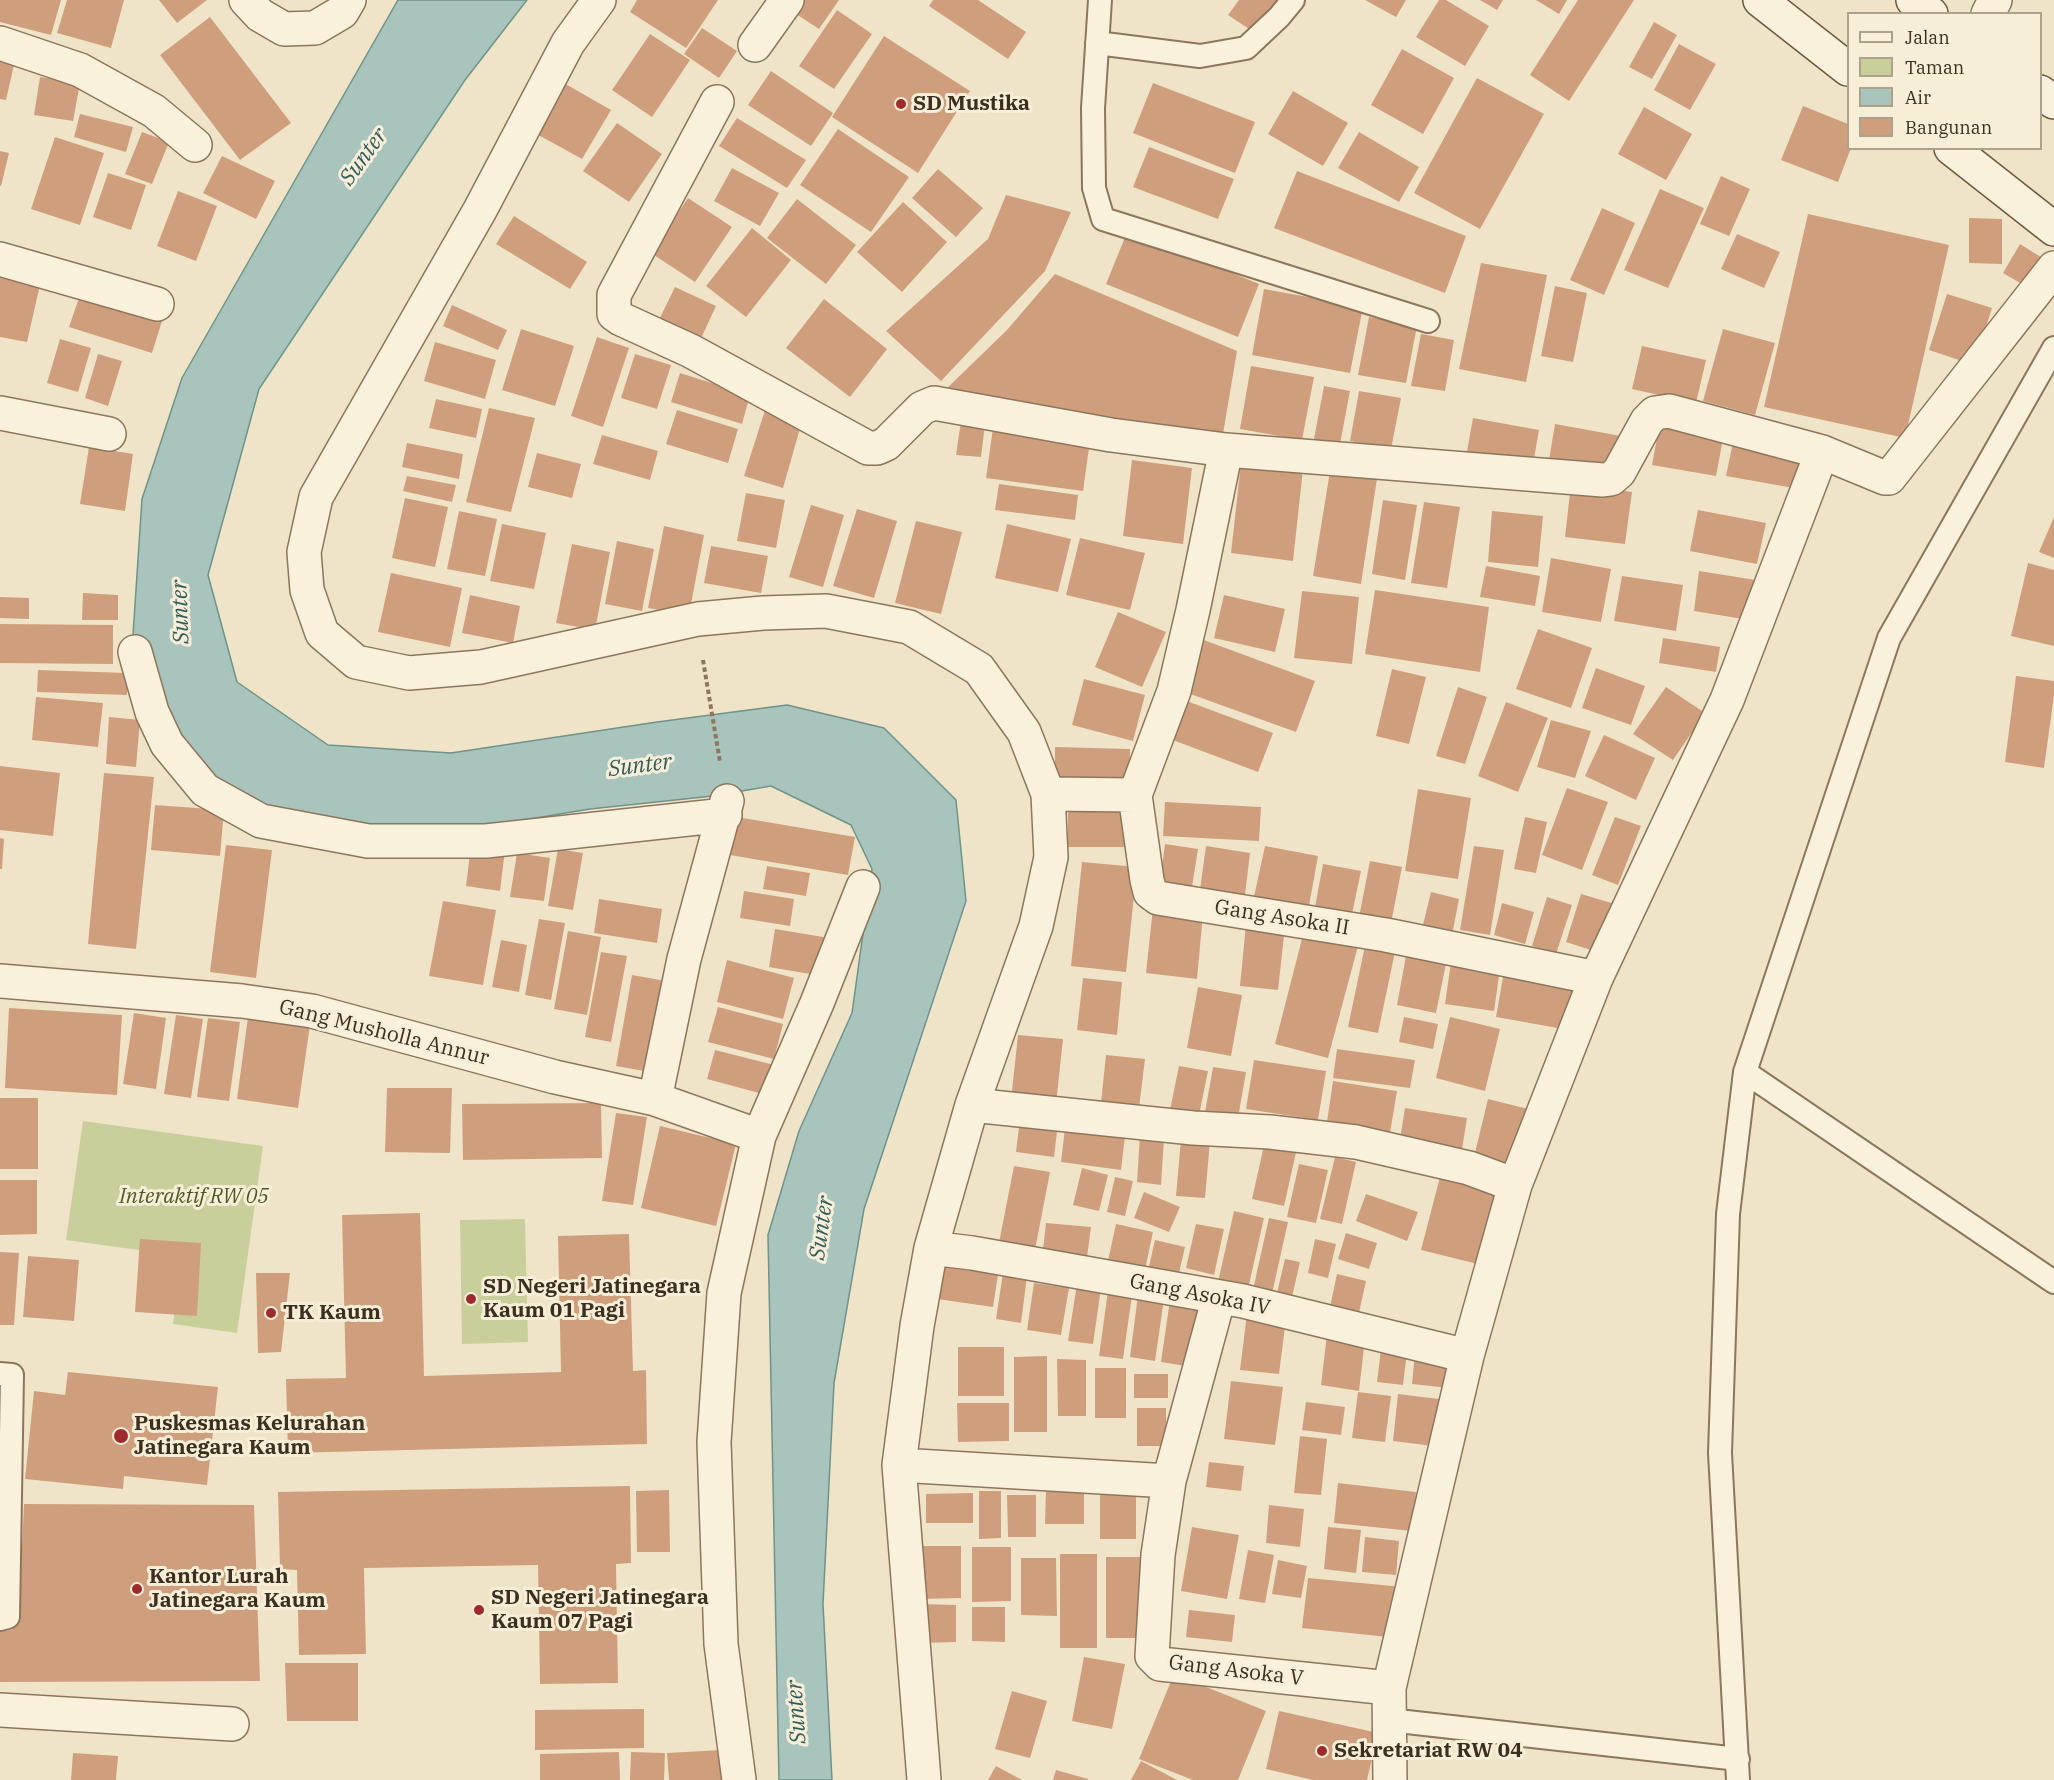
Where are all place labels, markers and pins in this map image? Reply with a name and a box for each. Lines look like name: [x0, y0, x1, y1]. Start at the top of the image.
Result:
place label: SD Mustika: [913, 91, 1030, 117]
marker: SD Mustika: [894, 97, 908, 111]
place label: SD Negeri Jatinegara Kaum 01 Pagi: [483, 1274, 701, 1324]
marker: SD Negeri Jatinegara Kaum 01 Pagi: [464, 1292, 478, 1306]
place label: TK Kaum: [283, 1300, 381, 1326]
marker: TK Kaum: [264, 1306, 278, 1320]
place label: Puskesmas Kelurahan Jatinegara Kaum: [134, 1411, 365, 1461]
marker: Puskesmas Kelurahan Jatinegara Kaum: [112, 1427, 130, 1445]
place label: Kantor Lurah Jatinegara Kaum: [149, 1564, 326, 1614]
marker: Kantor Lurah Jatinegara Kaum: [130, 1582, 144, 1596]
place label: SD Negeri Jatinegara Kaum 07 Pagi: [491, 1585, 709, 1635]
marker: SD Negeri Jatinegara Kaum 07 Pagi: [472, 1603, 486, 1617]
place label: Sekretariat RW 04: [1334, 1738, 1523, 1764]
marker: Sekretariat RW 04: [1315, 1744, 1329, 1758]

